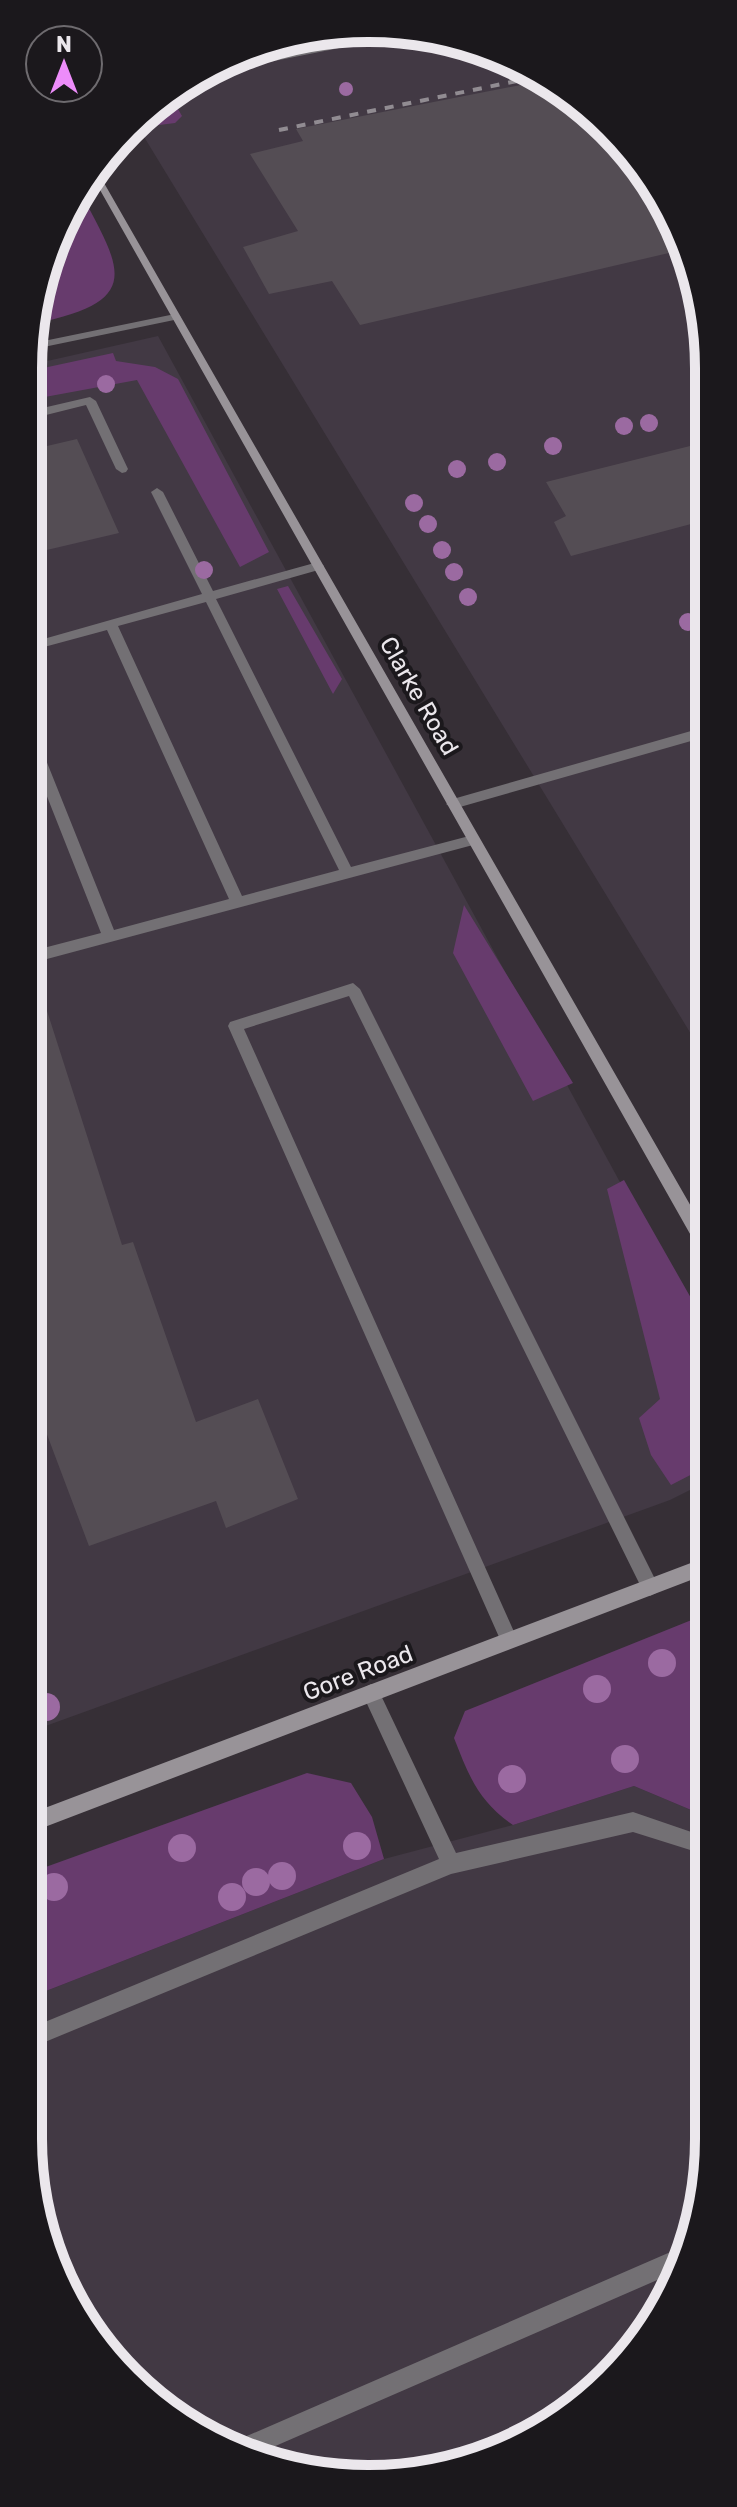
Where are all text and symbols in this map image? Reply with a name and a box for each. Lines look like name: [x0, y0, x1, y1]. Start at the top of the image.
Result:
north arrow: [24, 24, 104, 104]
text: N: [56, 31, 72, 58]
street label: Clarke Road: [374, 632, 464, 760]
street label: Gore Road: [299, 1639, 417, 1707]

